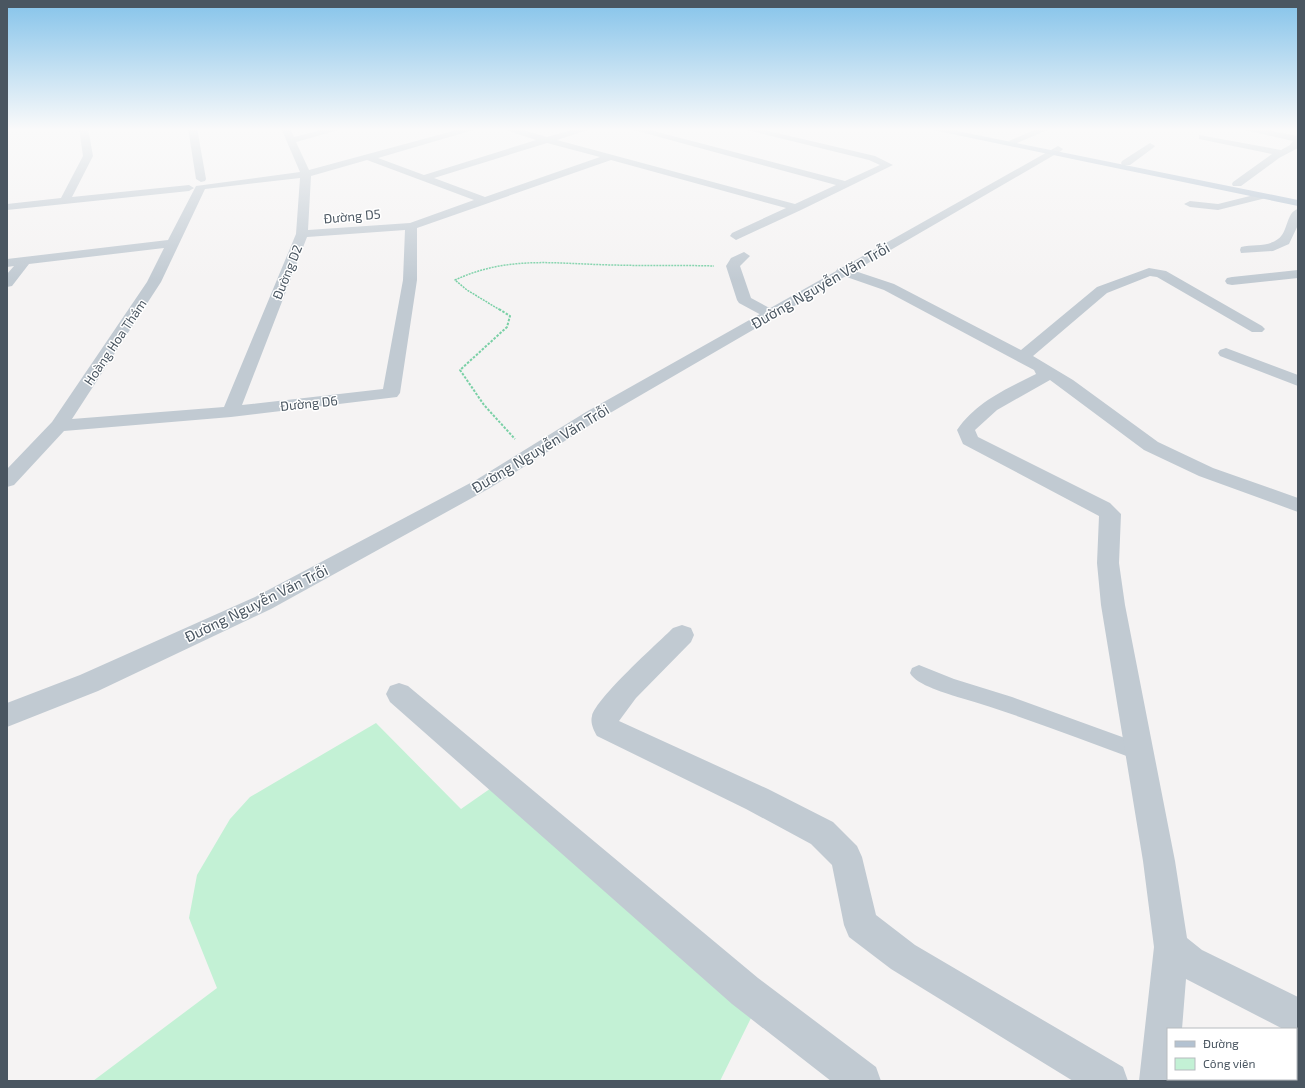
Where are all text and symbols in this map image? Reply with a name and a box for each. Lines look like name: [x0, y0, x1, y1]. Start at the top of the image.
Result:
street label: Đường D5: [323, 206, 381, 226]
street label: Đường Nguyễn Văn Trỗi: [747, 238, 893, 332]
street label: Đường D2: [269, 242, 305, 302]
street label: Hoàng Hoa Thám: [80, 296, 150, 388]
street label: Đường D6: [279, 392, 339, 414]
street label: Đường Nguyễn Văn Trỗi: [468, 400, 612, 496]
street label: Đường Nguyễn Văn Trỗi: [181, 560, 331, 646]
legend: [1167, 1028, 1297, 1080]
text: Đường: [1203, 1036, 1239, 1050]
text: Công viên: [1203, 1056, 1256, 1070]

